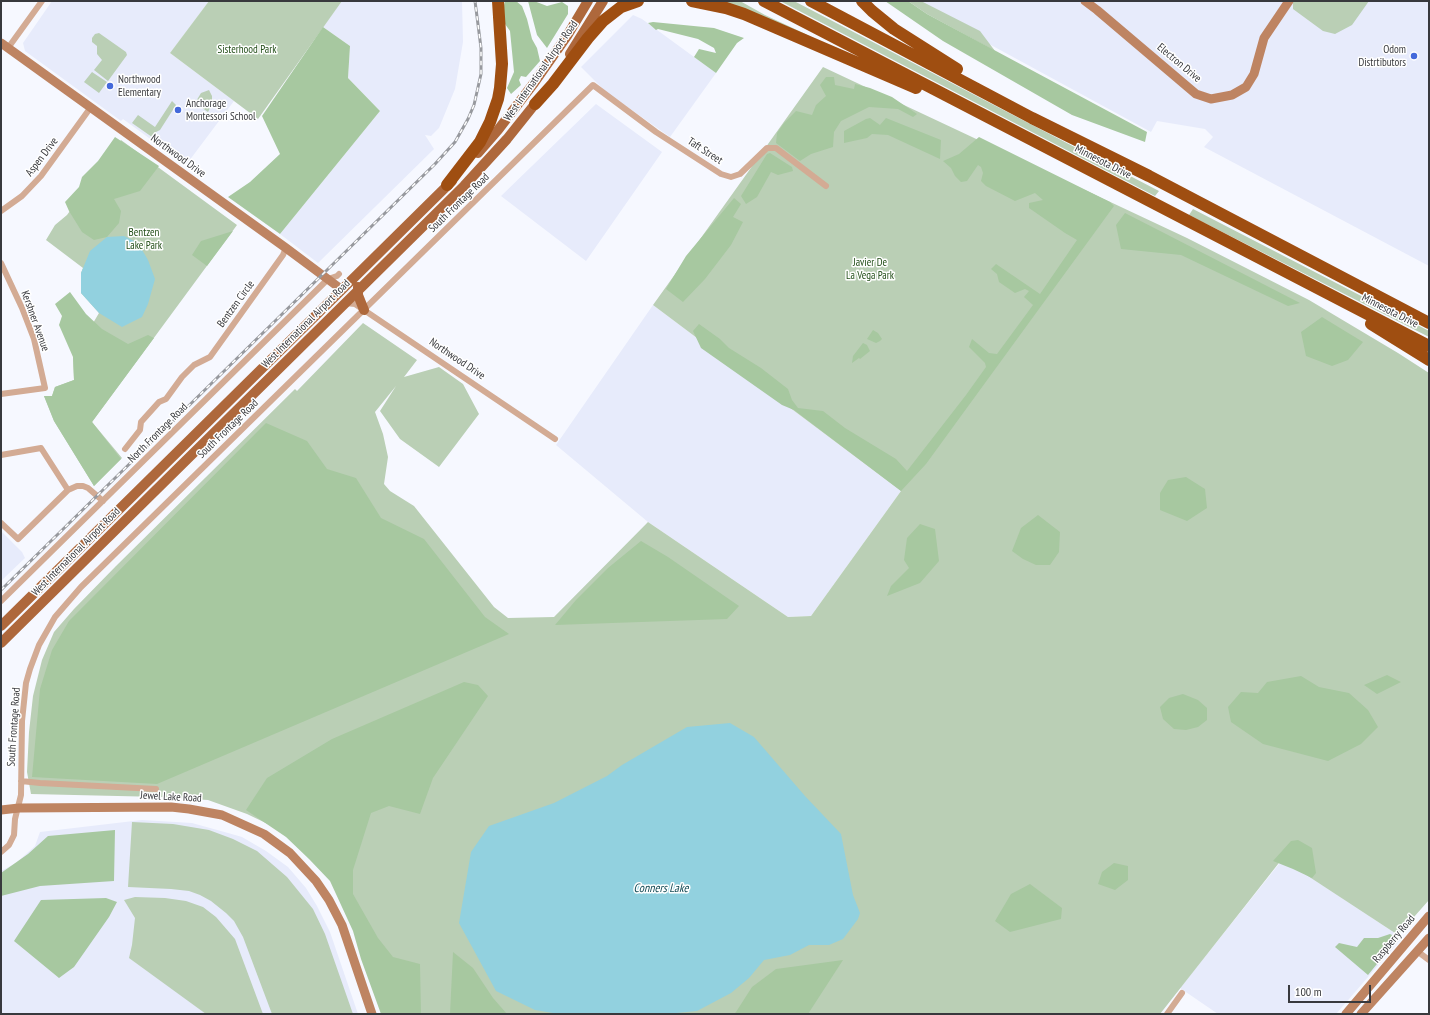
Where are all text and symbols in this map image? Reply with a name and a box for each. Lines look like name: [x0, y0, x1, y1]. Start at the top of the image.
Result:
street label: West International Airport Road: [501, 18, 581, 124]
street label: Electron Drive: [1154, 41, 1204, 85]
park label: Sisterhood Park: [217, 43, 277, 57]
place label: Odom Distrtibutors: [1358, 43, 1406, 69]
marker: Odom Distrtibutors: [1409, 51, 1419, 61]
place label: Northwood Elementary: [118, 73, 161, 99]
marker: Northwood Elementary: [105, 81, 115, 91]
place label: Anchorage Montessori School: [186, 97, 256, 123]
marker: Anchorage Montessori School: [173, 105, 183, 115]
street label: Northwood Drive: [148, 132, 208, 180]
street label: Aspen Drive: [23, 135, 61, 179]
street label: Taft Street: [685, 135, 725, 167]
street label: Minnesota Drive: [1072, 142, 1134, 182]
street label: South Frontage Road: [426, 171, 492, 235]
park label: Bentzen Lake Park: [126, 226, 162, 252]
park label: Javier De La Vega Park: [846, 256, 894, 282]
street label: West International Airport Road: [259, 277, 353, 371]
street label: Bentzen Circle: [215, 278, 257, 330]
street label: Kershner Avenue: [18, 289, 52, 353]
street label: Minnesota Drive: [1359, 291, 1421, 331]
street label: Northwood Drive: [426, 335, 488, 383]
street label: South Frontage Road: [195, 397, 261, 461]
street label: North Frontage Road: [125, 400, 191, 466]
street label: West International Airport Road: [29, 505, 123, 599]
street label: South Frontage Road: [5, 687, 23, 767]
street label: Jewel Lake Road: [140, 789, 202, 805]
water label: Conners Lake: [634, 882, 688, 896]
street label: Raspberry Road: [1370, 912, 1418, 966]
scale bar: [1290, 977, 1373, 1003]
text: 100 m: [1295, 984, 1322, 999]

